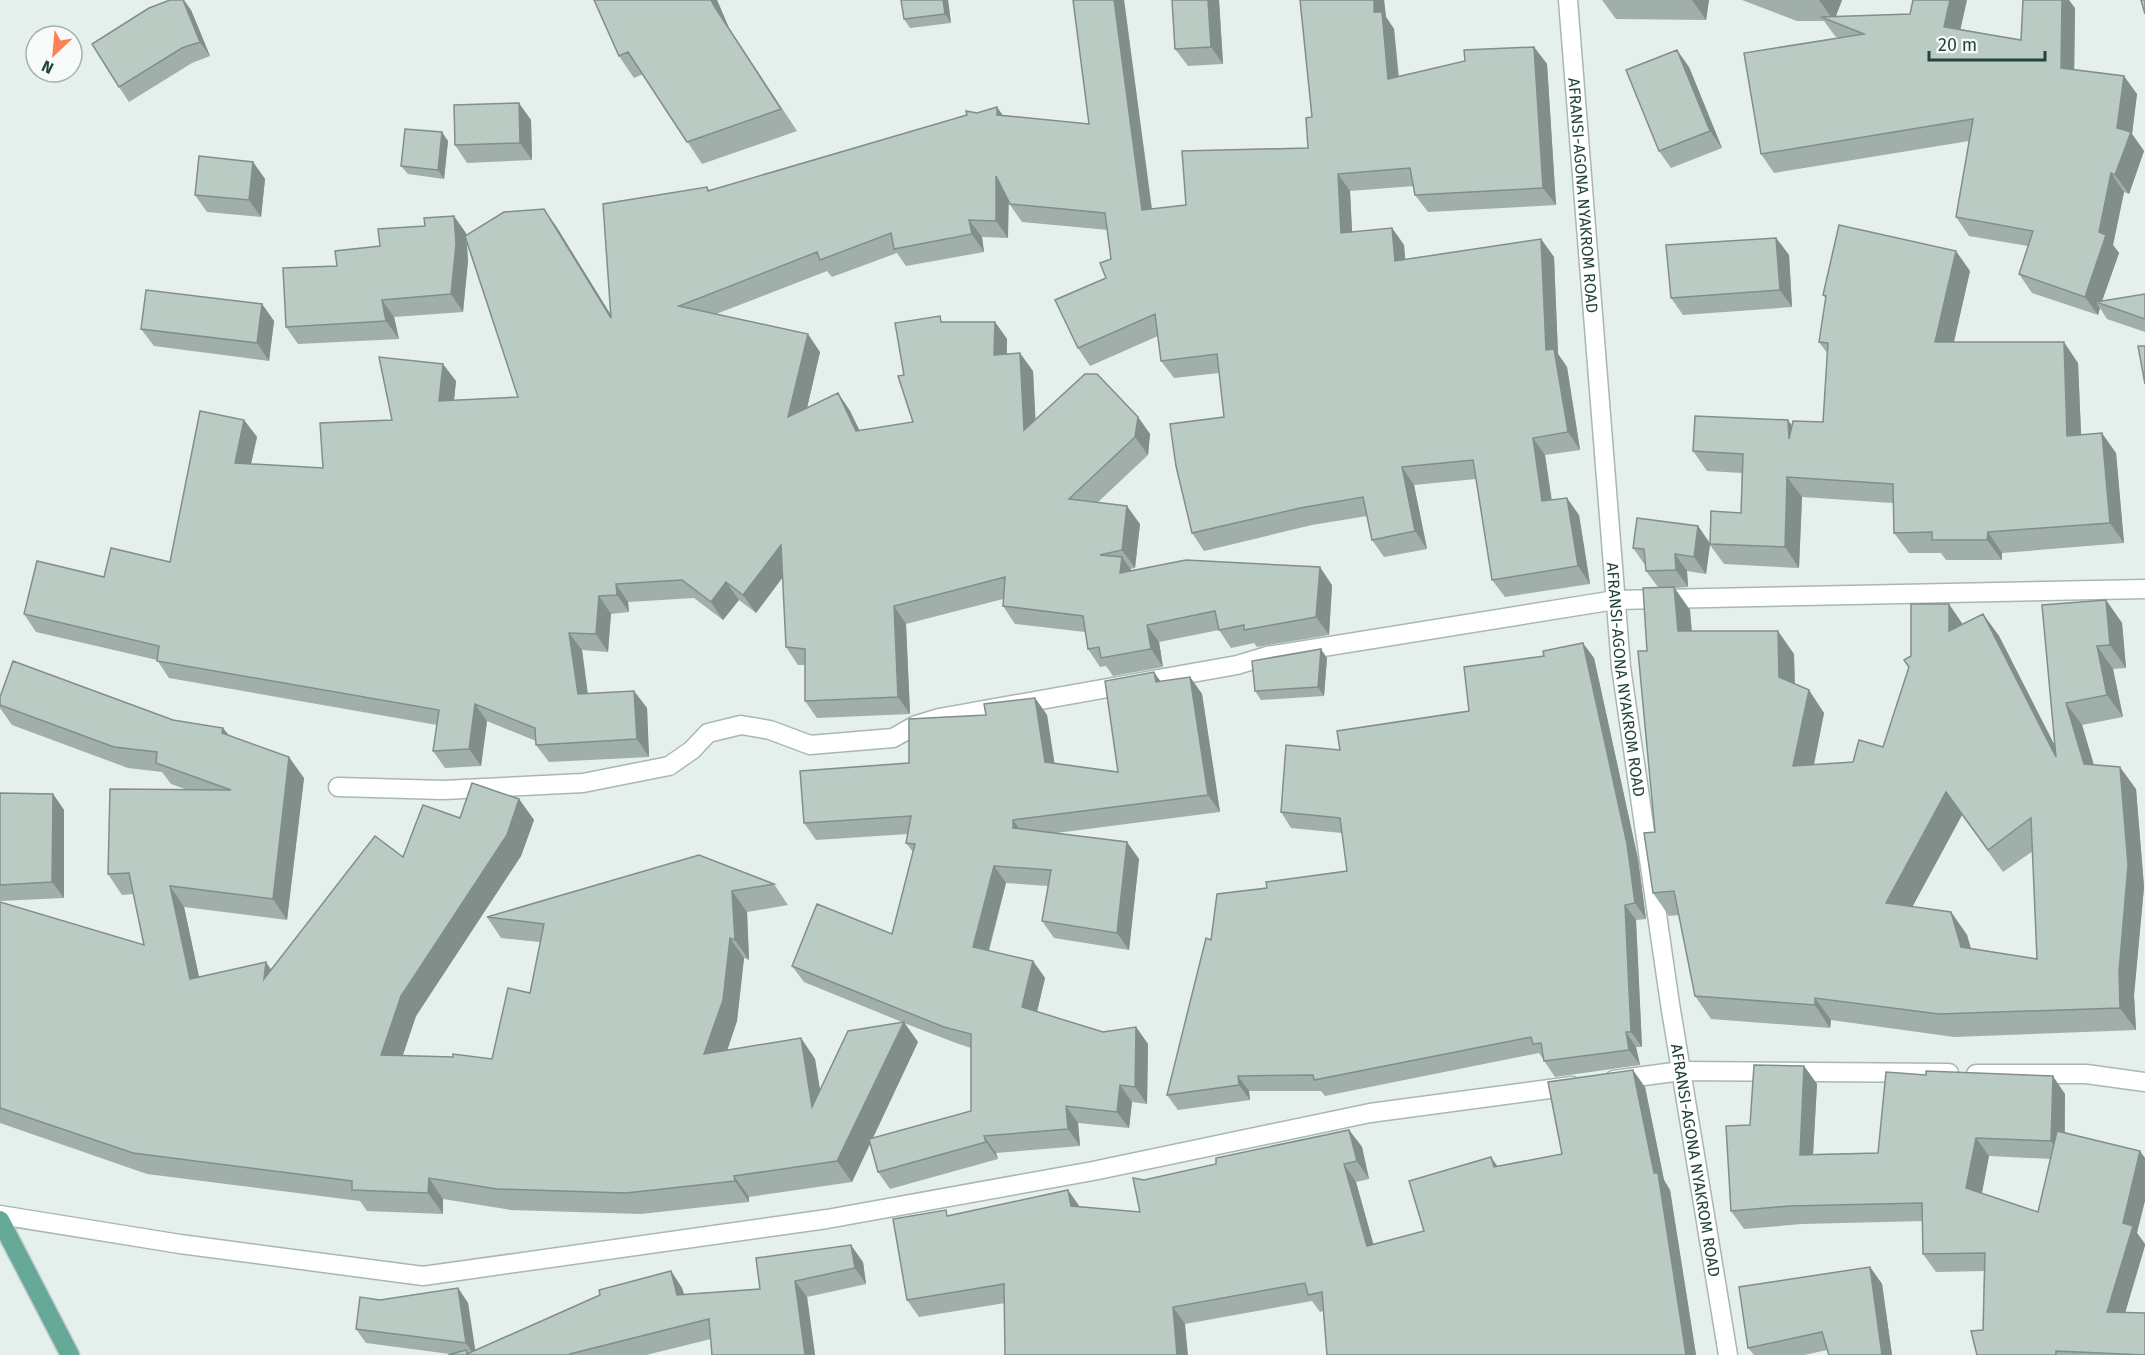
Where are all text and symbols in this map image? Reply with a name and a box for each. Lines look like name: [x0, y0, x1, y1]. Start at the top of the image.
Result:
north arrow: [24, 24, 84, 84]
scale bar: [1929, 24, 2044, 62]
text: 20 m: [1938, 34, 1977, 56]
text: N: [39, 56, 57, 78]
street label: AFRANSI-AGONA NYAKROM ROAD: [1564, 77, 1602, 314]
street label: AFRANSI-AGONA NYAKROM ROAD: [1603, 562, 1649, 798]
street label: AFRANSI-AGONA NYAKROM ROAD: [1667, 1042, 1724, 1278]

